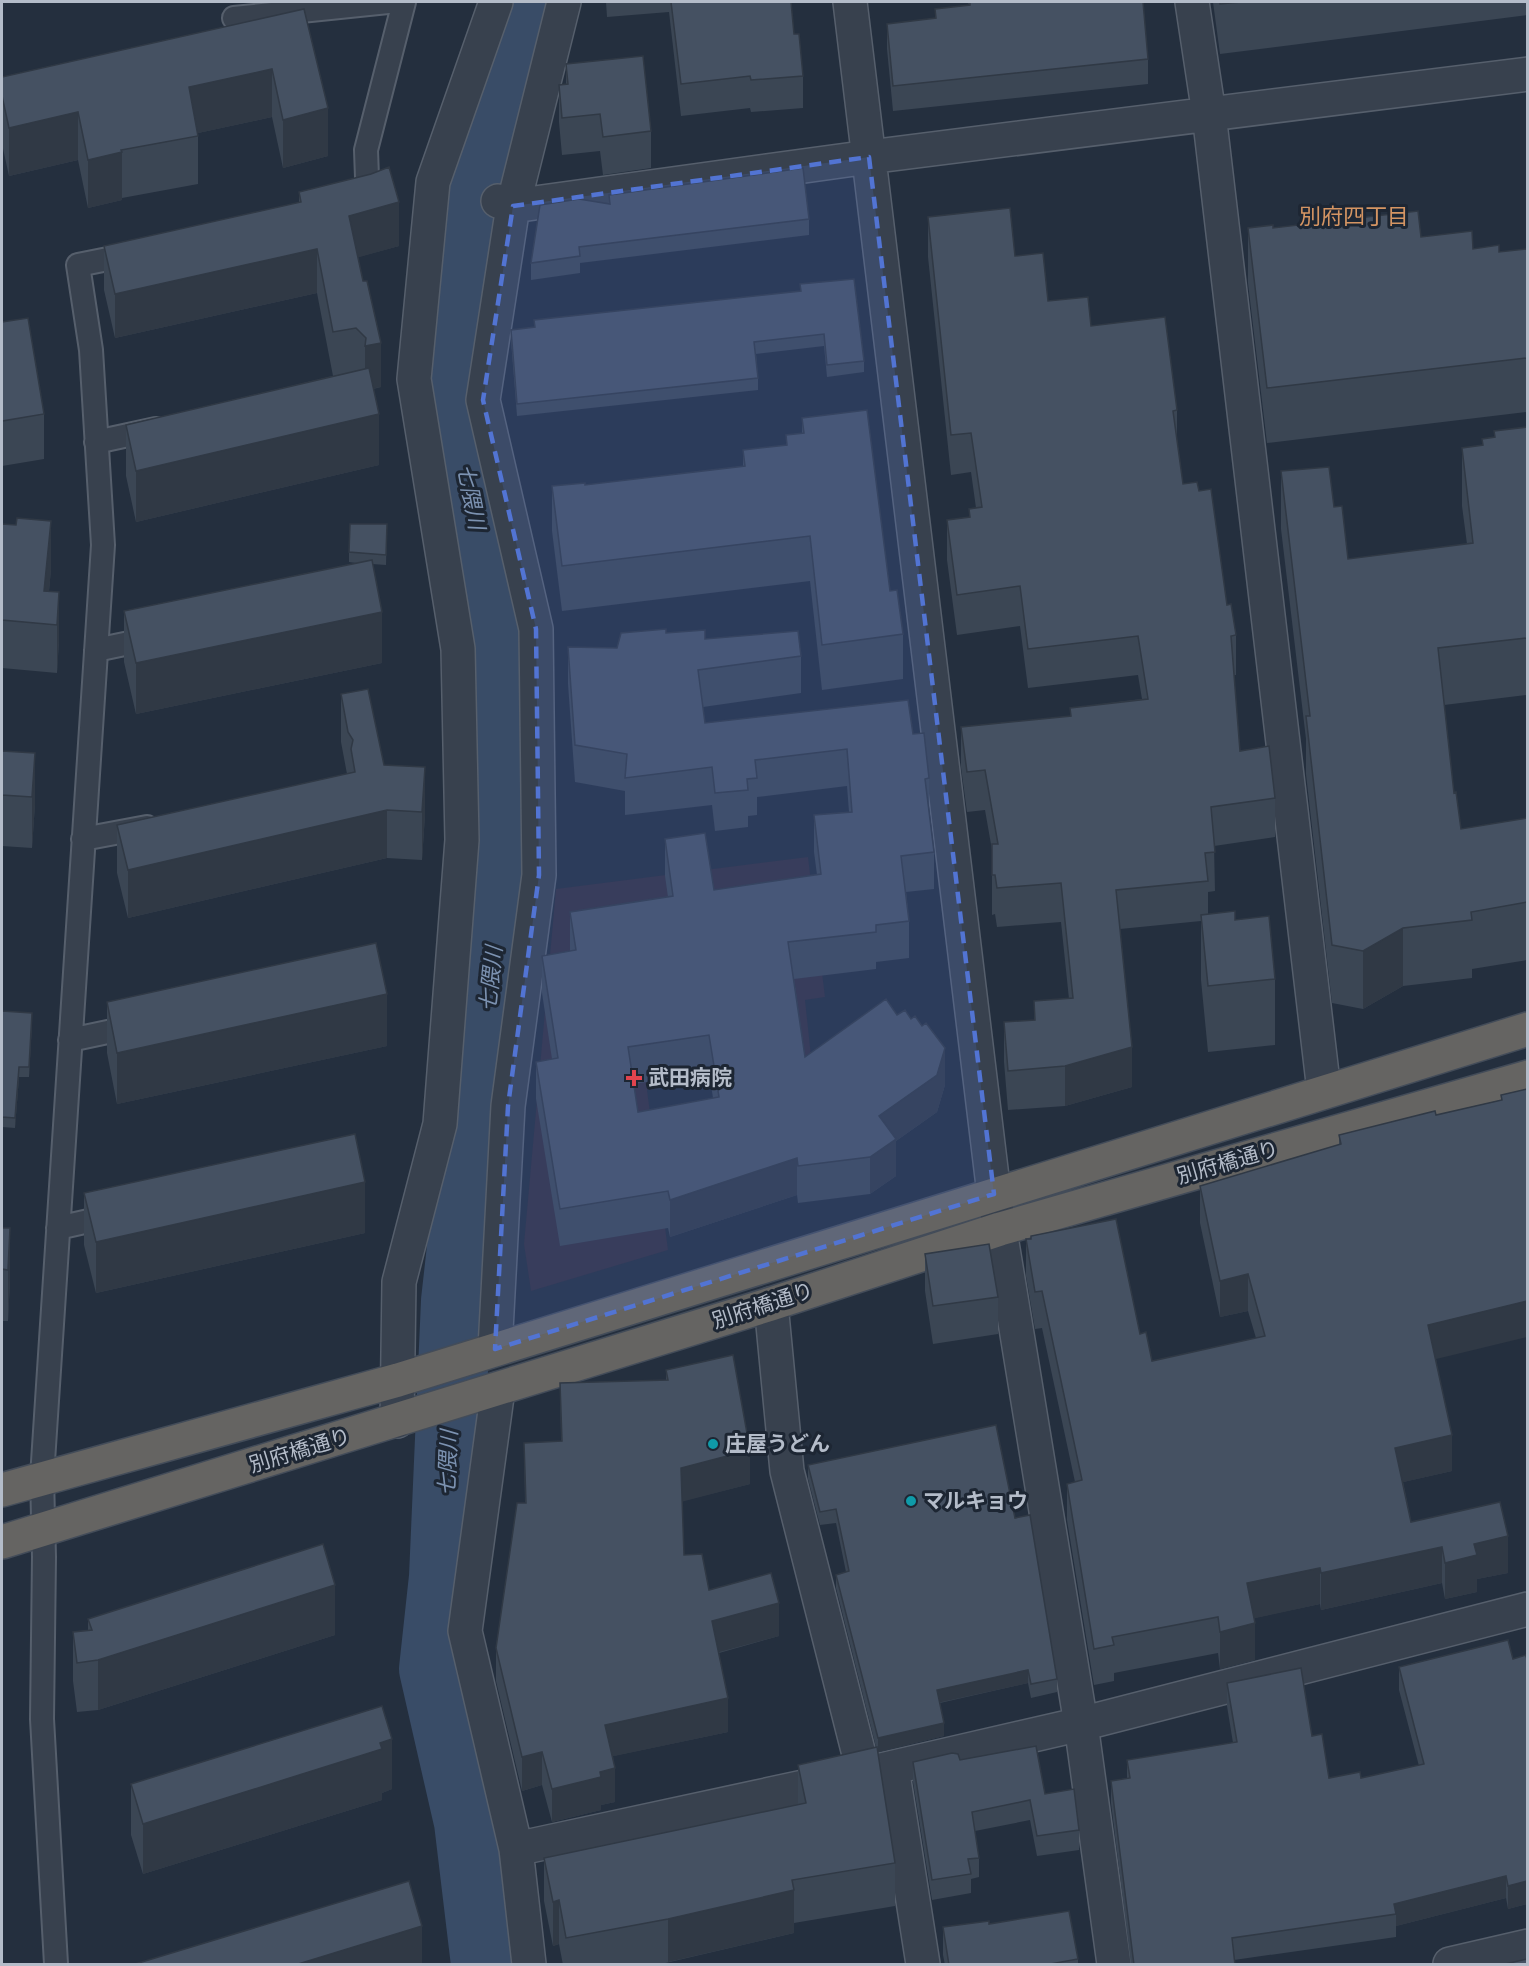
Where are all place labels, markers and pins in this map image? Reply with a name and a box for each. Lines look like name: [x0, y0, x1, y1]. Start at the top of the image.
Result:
place label: 武田病院: [648, 1066, 732, 1091]
marker: 武田病院: [625, 1069, 643, 1087]
place label: 庄屋うどん: [725, 1432, 830, 1457]
marker: 庄屋うどん: [706, 1437, 720, 1451]
place label: マルキョウ: [923, 1489, 1028, 1514]
marker: マルキョウ: [904, 1494, 918, 1508]

